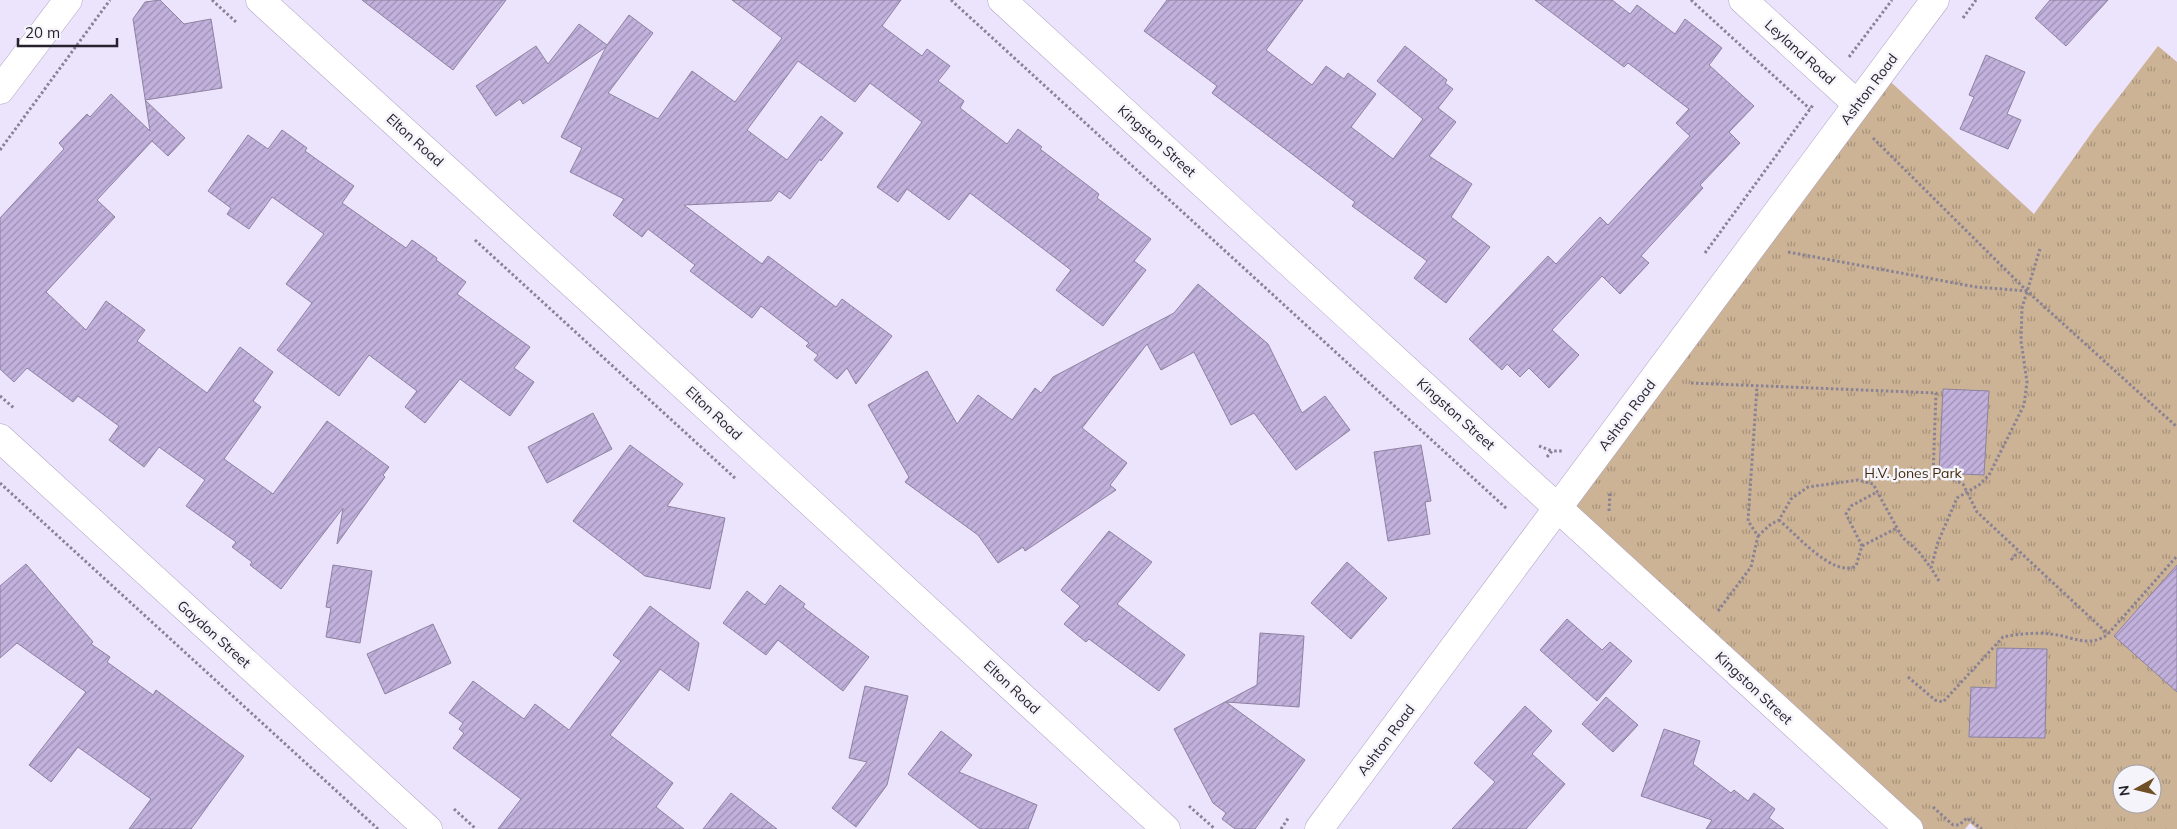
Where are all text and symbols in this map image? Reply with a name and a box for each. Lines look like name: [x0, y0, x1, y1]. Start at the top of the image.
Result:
scale bar: [18, 15, 116, 47]
street label: Leyland Road: [1761, 16, 1839, 88]
text: 20 m: [25, 23, 60, 42]
street label: Ashton Road: [1836, 50, 1902, 128]
street label: Kingston Street: [1114, 101, 1200, 181]
street label: Elton Road: [383, 110, 447, 170]
street label: Kingston Street: [1413, 374, 1499, 454]
street label: Ashton Road: [1594, 376, 1660, 454]
street label: Elton Road: [682, 382, 746, 444]
park label: H.V. Jones Park: [1864, 464, 1963, 482]
street label: Gaydon Street: [173, 596, 255, 672]
street label: Kingston Street: [1712, 648, 1796, 728]
street label: Elton Road: [980, 656, 1044, 718]
street label: Ashton Road: [1353, 701, 1419, 779]
north arrow: [2112, 764, 2162, 814]
text: N: [2114, 784, 2134, 797]

